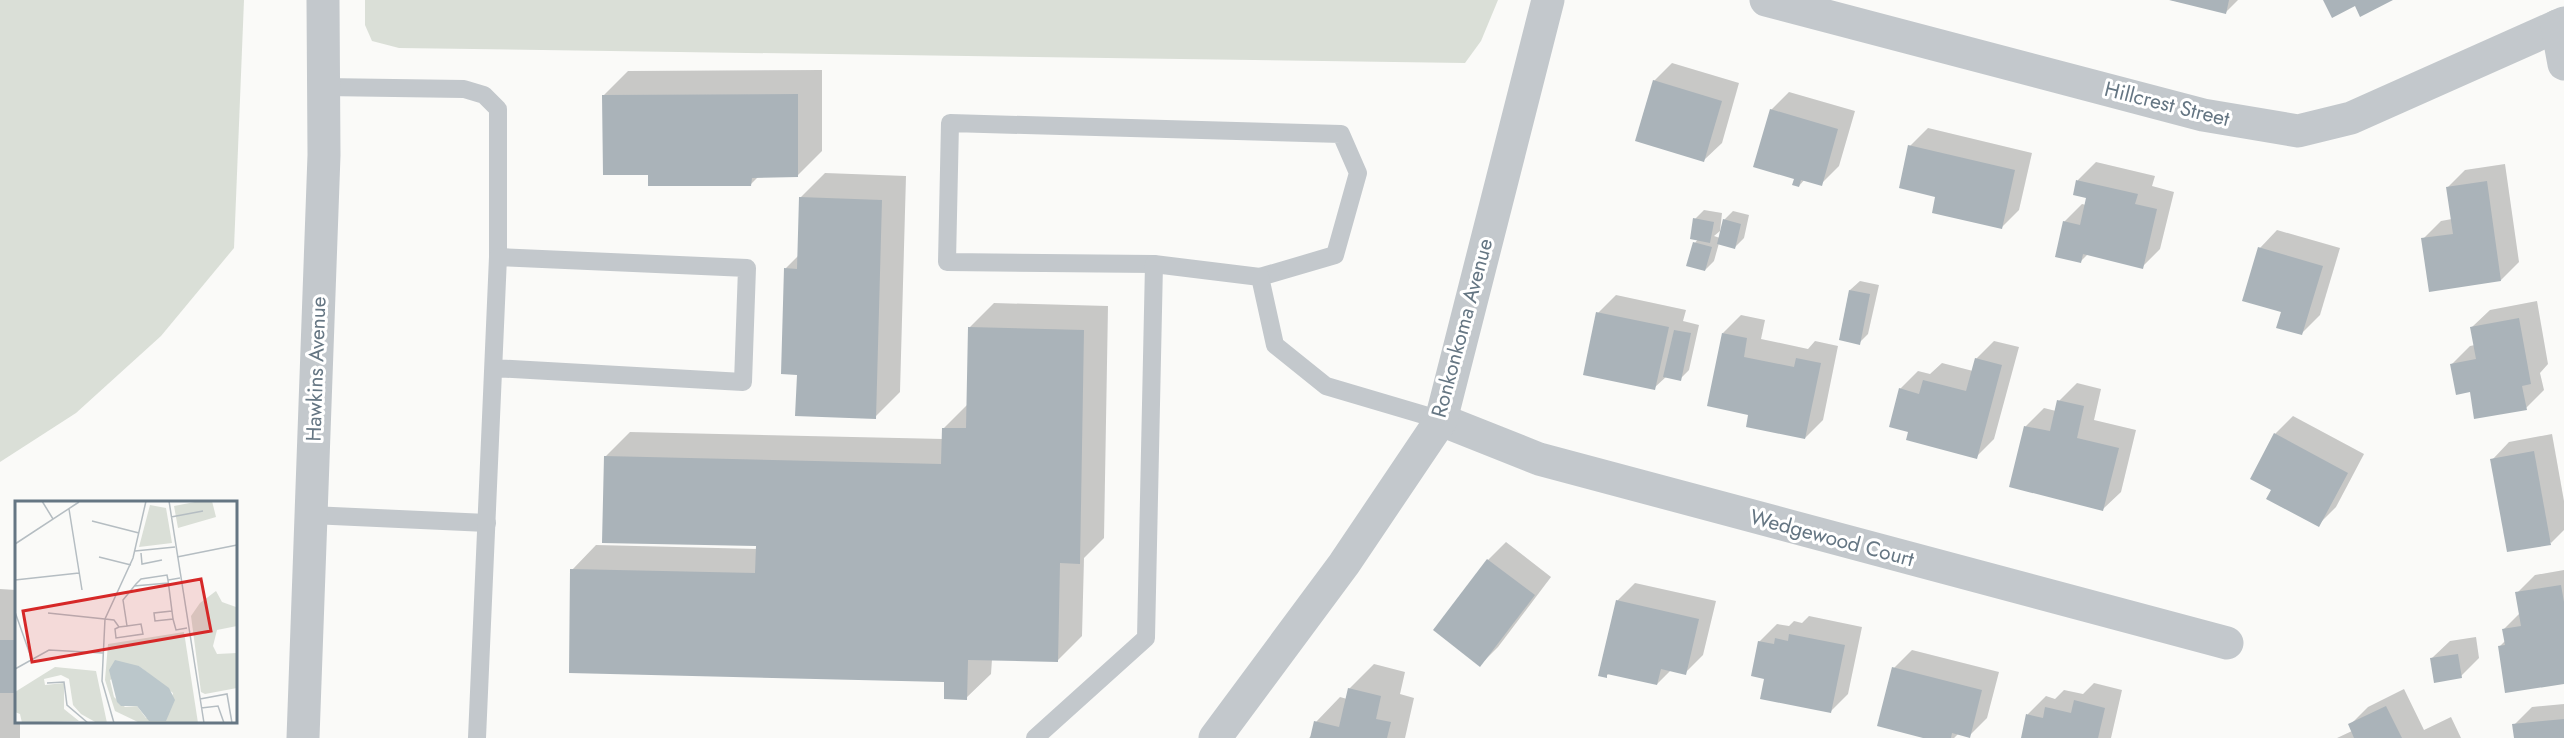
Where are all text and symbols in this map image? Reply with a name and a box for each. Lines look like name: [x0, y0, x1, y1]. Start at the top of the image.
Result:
street label: Hillcrest Street: [2101, 74, 2233, 134]
street label: Ronkonkoma Avenue: [1424, 235, 1500, 421]
street label: Hawkins Avenue: [298, 296, 334, 442]
inset map: [15, 501, 237, 723]
street label: Wedgewood Court: [1747, 502, 1917, 574]

